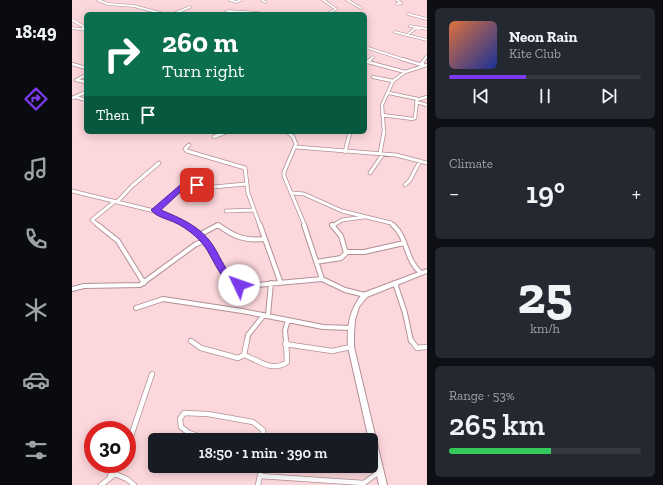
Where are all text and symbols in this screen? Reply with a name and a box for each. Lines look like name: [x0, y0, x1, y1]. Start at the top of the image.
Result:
text: 18:49: [15, 21, 57, 43]
text: 260 m: [162, 26, 238, 59]
icon: right: [96, 28, 148, 80]
text: Neon Rain: [509, 28, 577, 46]
text: Kite Club: [509, 46, 561, 61]
text: Turn right: [162, 60, 244, 82]
icon: directions: [22, 85, 50, 113]
icon: previous: [470, 85, 492, 107]
icon: pause: [534, 85, 556, 107]
icon: next: [598, 85, 620, 107]
icon: arrive: [137, 104, 159, 126]
text: Then: [96, 106, 129, 124]
icon: music: [22, 155, 50, 183]
text: Climate: [449, 156, 493, 171]
pin: [180, 168, 214, 202]
icon: arrive: [186, 174, 208, 196]
text: 19°: [526, 175, 565, 211]
text: −: [449, 180, 459, 207]
text: +: [632, 180, 641, 207]
icon: phone: [22, 225, 50, 253]
position arrow: [218, 264, 260, 306]
text: 25: [517, 264, 573, 326]
icon: climate: [22, 296, 50, 324]
text: km/h: [530, 321, 560, 336]
icon: car: [22, 366, 50, 394]
text: Range · 53%: [449, 388, 515, 403]
text: 265 km: [449, 407, 545, 443]
speed limit sign: 30: [84, 421, 136, 473]
icon: filters: [22, 436, 50, 464]
text: 18:50 · 1 min · 390 m: [199, 444, 327, 462]

